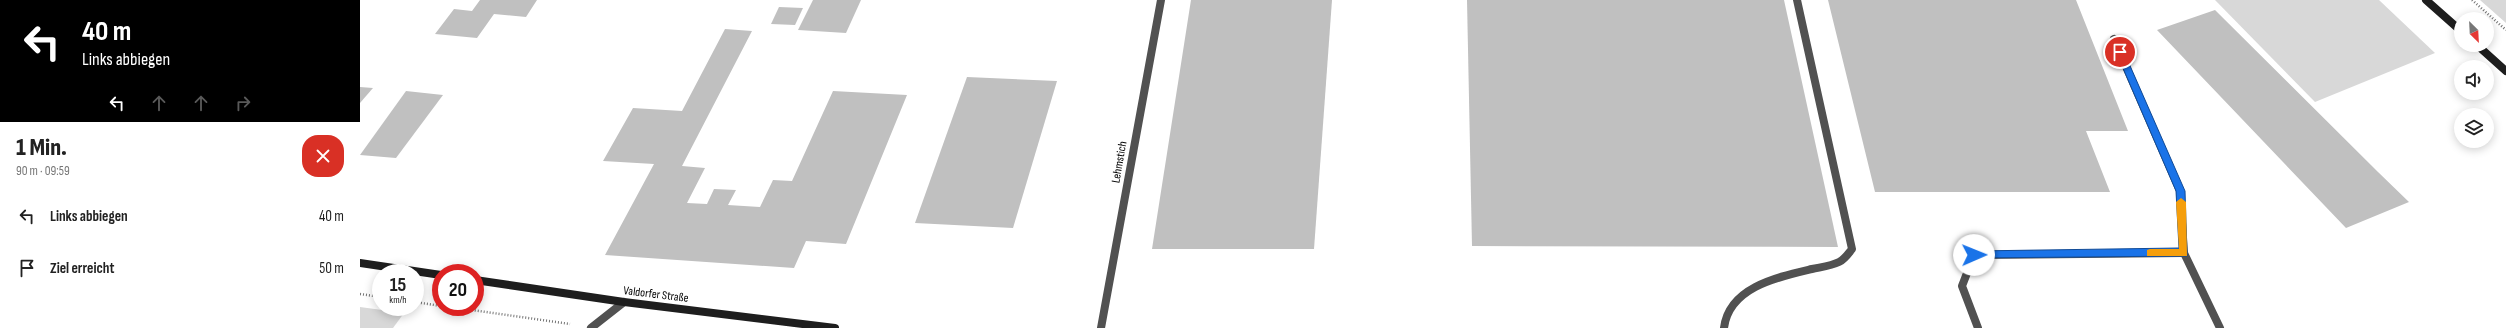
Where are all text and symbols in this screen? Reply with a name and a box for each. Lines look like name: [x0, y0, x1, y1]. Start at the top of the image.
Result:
north arrow: [2454, 12, 2494, 52]
map controls: [2454, 12, 2494, 148]
text: 40 m: [82, 15, 131, 48]
icon: left: [16, 16, 68, 68]
pin: [2103, 35, 2137, 69]
icon: arrive: [2109, 41, 2131, 63]
text: Links abbiegen: [82, 49, 170, 70]
button: sound: [2454, 60, 2494, 100]
icon: left: [106, 92, 128, 114]
icon: ahead: [148, 92, 170, 114]
icon: ahead: [190, 92, 212, 114]
icon: right: [232, 92, 254, 114]
button: layers: [2454, 108, 2494, 148]
text: 1 Min.: [16, 133, 67, 162]
button: close: [302, 135, 344, 177]
street label: Lehmstich: [1108, 140, 1131, 184]
text: 90 m · 09:59: [16, 163, 70, 179]
icon: left: [16, 205, 38, 227]
text: Links abbiegen: [50, 207, 128, 226]
text: 40 m: [319, 207, 344, 226]
position arrow: [1953, 234, 1995, 276]
icon: arrive: [16, 257, 38, 279]
text: Ziel erreicht: [50, 259, 114, 278]
text: 50 m: [319, 259, 344, 278]
speed limit sign: 20: [432, 264, 484, 316]
text: 15: [390, 273, 406, 297]
street label: Valdorfer Straße: [623, 283, 689, 306]
text: km/h: [389, 294, 407, 306]

